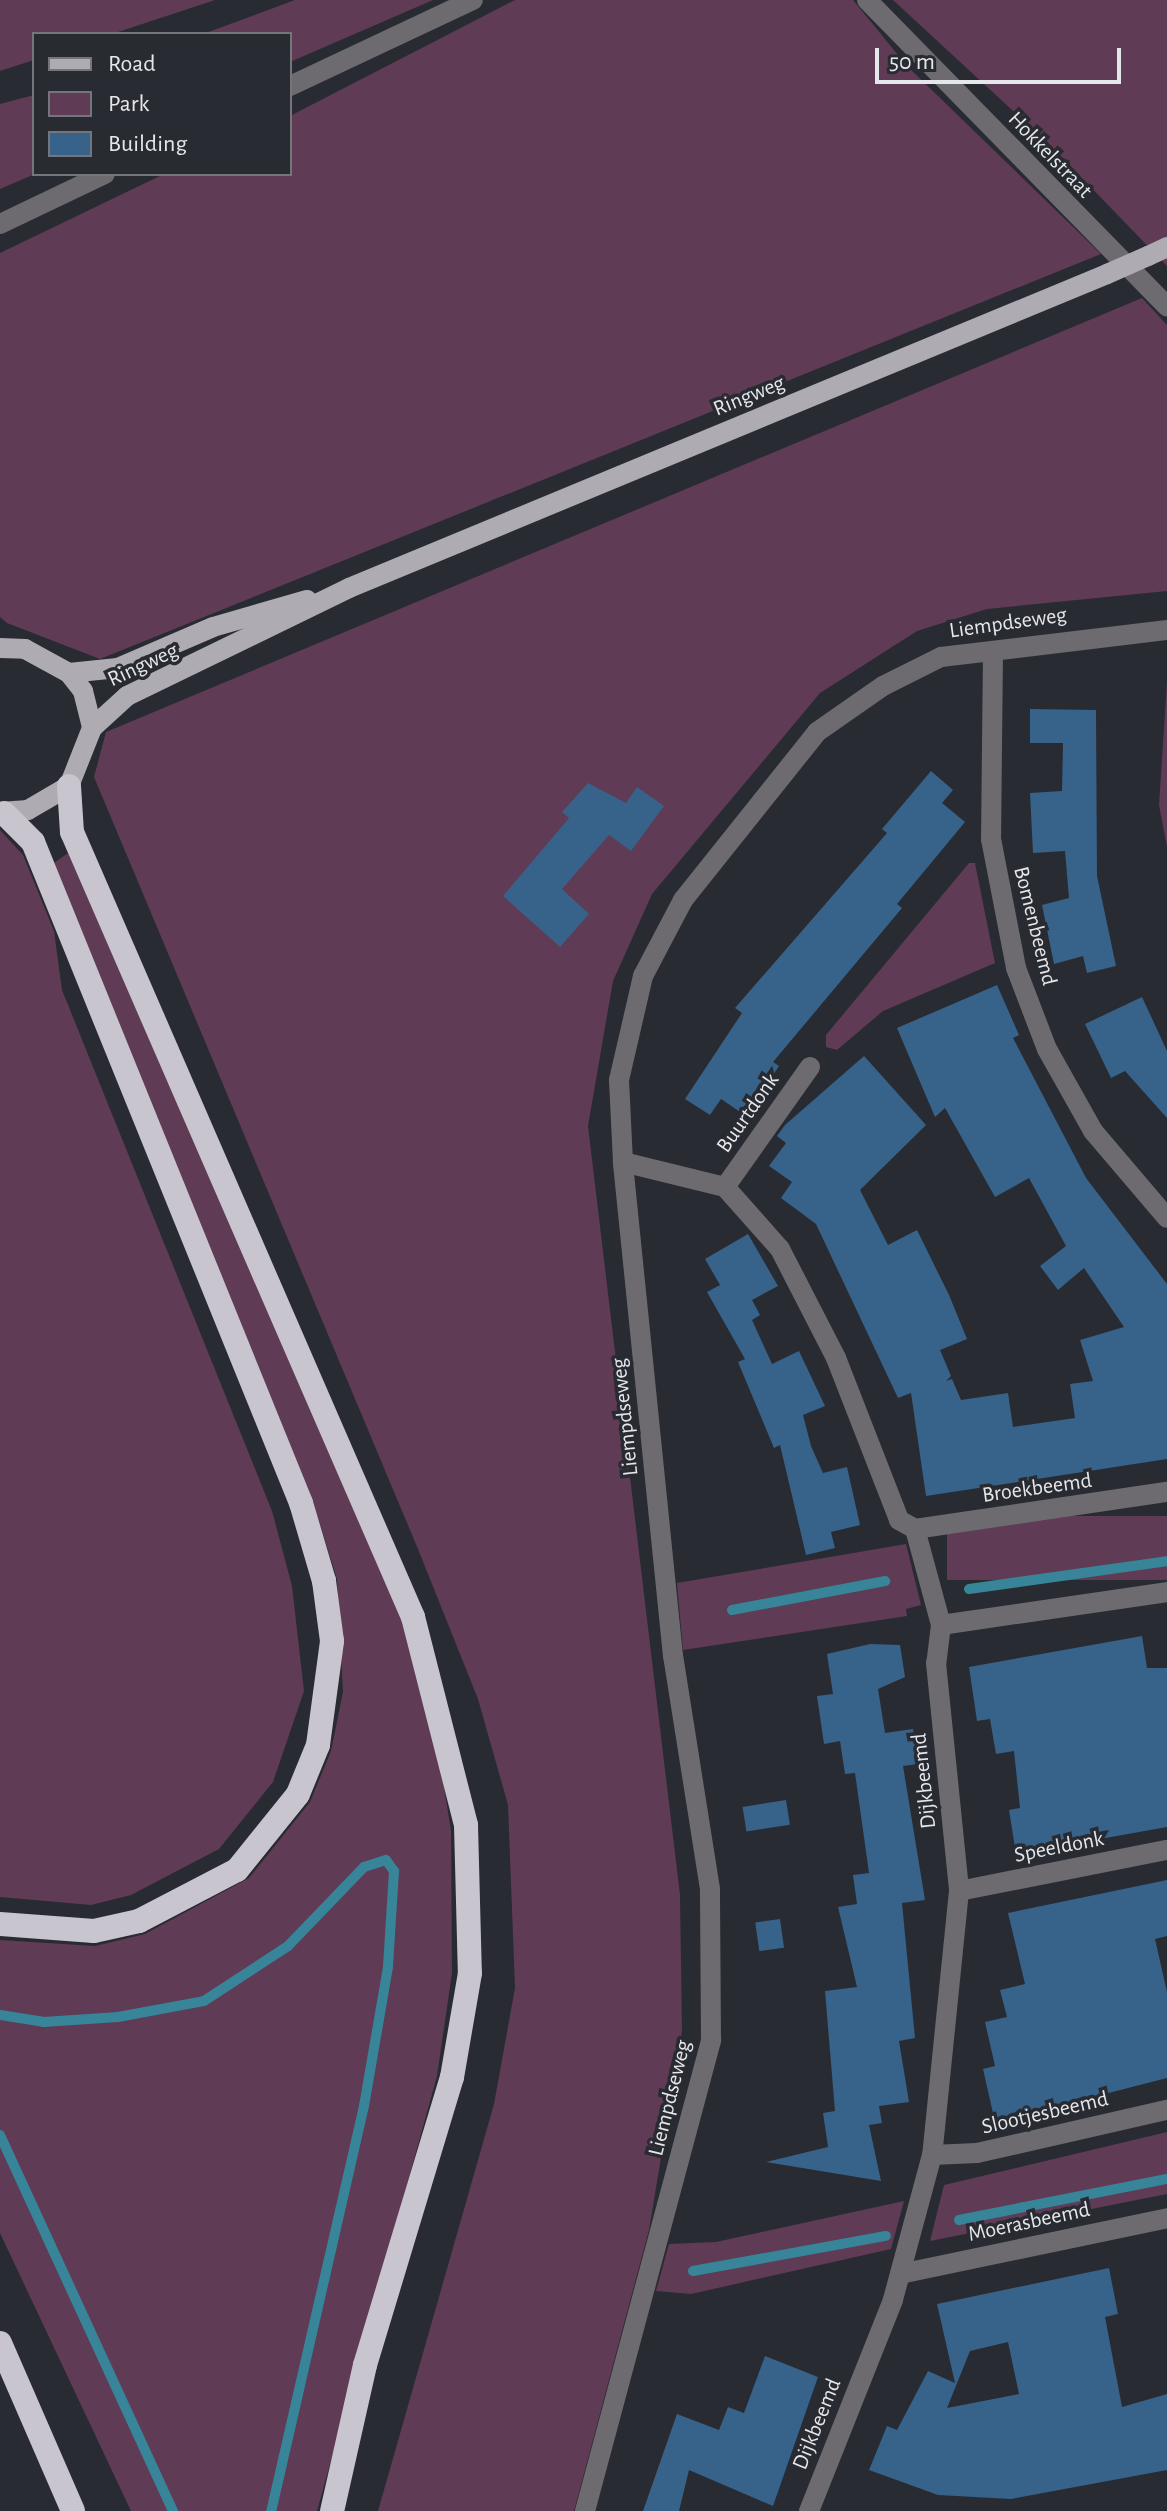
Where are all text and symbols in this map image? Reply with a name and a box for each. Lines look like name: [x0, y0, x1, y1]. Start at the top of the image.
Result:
legend: [32, 32, 292, 176]
scale bar: [879, 32, 1125, 82]
text: 50 m: [889, 50, 935, 74]
text: Road: [108, 52, 156, 76]
text: Park: [108, 92, 149, 116]
street label: Hokkelstraat: [1002, 106, 1098, 204]
text: Building: [108, 132, 187, 156]
street label: Ringweg: [709, 370, 789, 422]
street label: Liempdseweg: [948, 602, 1068, 644]
street label: Ringweg: [104, 637, 182, 693]
street label: Bomenbeemd: [1007, 864, 1063, 988]
street label: Buurtdonk: [711, 1068, 785, 1158]
street label: Liempdseweg: [606, 1357, 644, 1477]
street label: Broekbeemd: [981, 1467, 1093, 1509]
street label: Dijkbeemd: [906, 1732, 942, 1830]
street label: Speeldonk: [1012, 1825, 1106, 1869]
street label: Liempdseweg: [643, 2037, 697, 2159]
street label: Slootjesbeemd: [979, 2086, 1111, 2140]
street label: Moerasbeemd: [966, 2196, 1092, 2248]
street label: Dijkbeemd: [787, 2375, 847, 2473]

